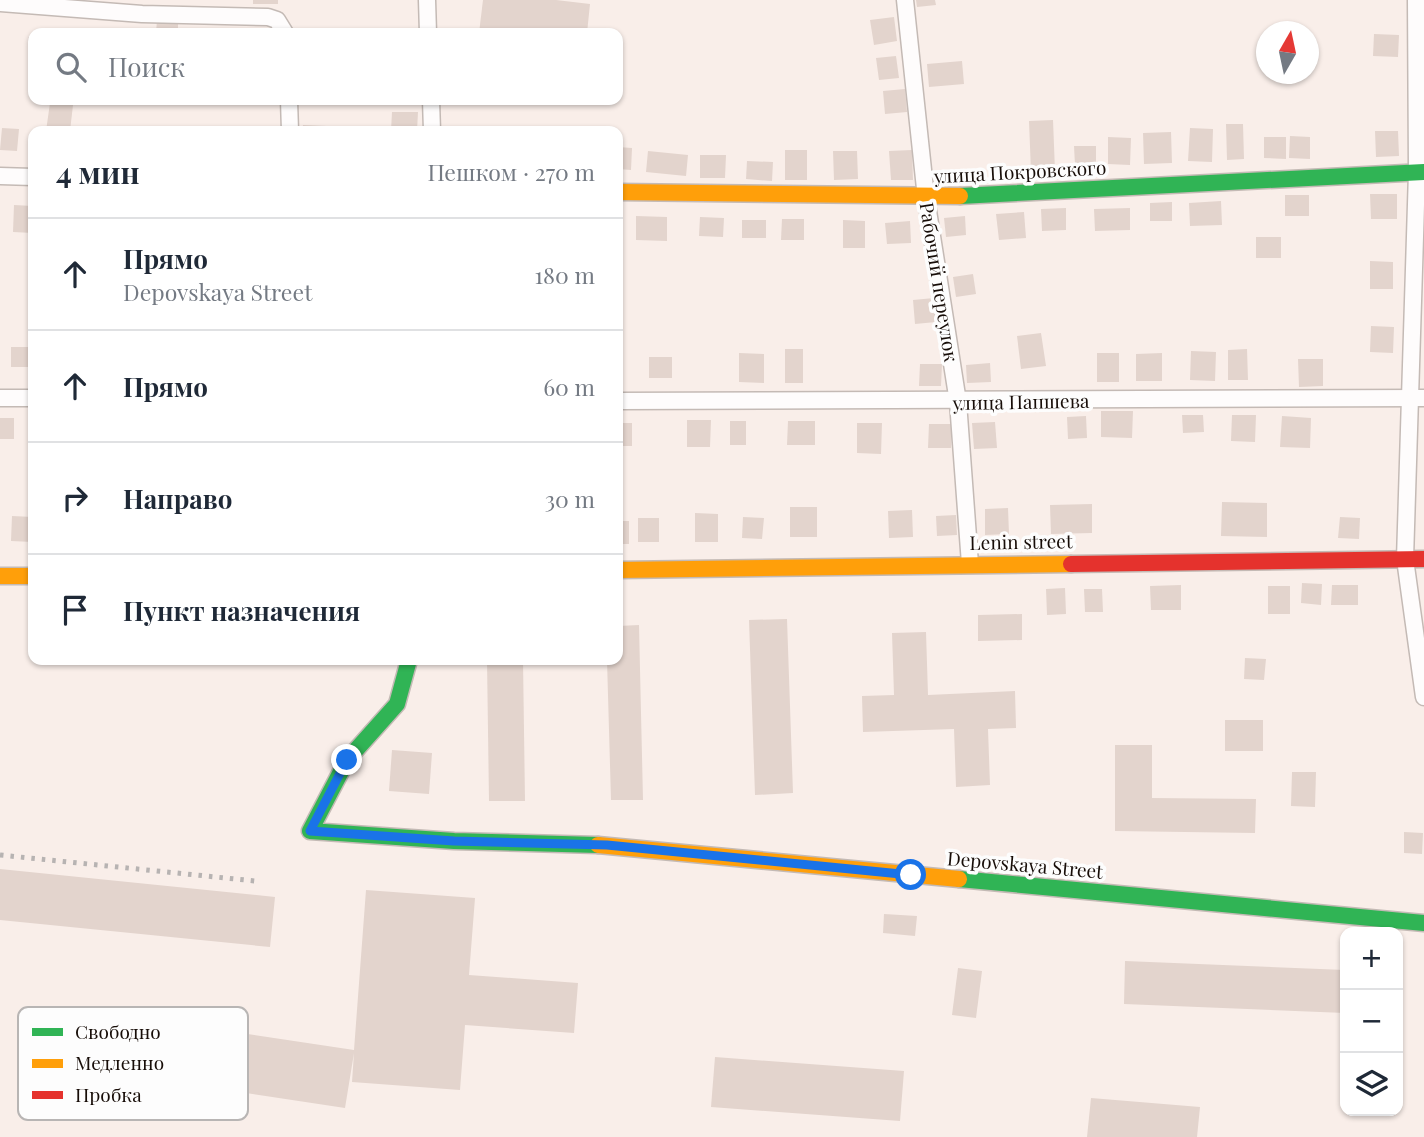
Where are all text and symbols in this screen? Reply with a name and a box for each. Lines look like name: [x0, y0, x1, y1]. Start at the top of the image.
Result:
north arrow: [1256, 21, 1319, 84]
search box: [28, 28, 623, 105]
icon: search: [52, 48, 90, 86]
text: Поиск: [108, 49, 185, 84]
text: 4 мин: [56, 152, 140, 192]
street label: улица Покровского: [932, 154, 1107, 189]
text: Пешком · 270 m: [427, 156, 595, 187]
street label: Рабочий переулок: [915, 200, 965, 364]
text: Прямо: [123, 241, 208, 276]
icon: ahead: [56, 255, 94, 293]
text: 180 m: [535, 259, 595, 290]
text: Depovskaya Street: [123, 276, 312, 307]
icon: ahead: [56, 367, 94, 405]
text: Прямо: [123, 369, 208, 404]
text: 60 m: [543, 371, 595, 402]
street label: улица Папшева: [951, 387, 1090, 415]
icon: right: [56, 479, 94, 517]
text: Направо: [123, 481, 232, 516]
text: 30 m: [545, 483, 595, 514]
street label: Lenin street: [969, 527, 1073, 555]
icon: arrive: [56, 591, 94, 629]
text: Пункт назначения: [123, 593, 360, 628]
route end: [331, 744, 362, 775]
street label: Depovskaya Street: [946, 844, 1104, 884]
route start: [895, 859, 926, 890]
map controls: [1340, 927, 1403, 1116]
button: +: [1340, 927, 1403, 990]
button: −: [1340, 990, 1403, 1053]
legend: [18, 1007, 248, 1120]
text: Свободно: [75, 1018, 161, 1044]
text: Медленно: [75, 1049, 164, 1075]
button: layers: [1340, 1053, 1403, 1116]
text: Пробка: [75, 1081, 142, 1107]

